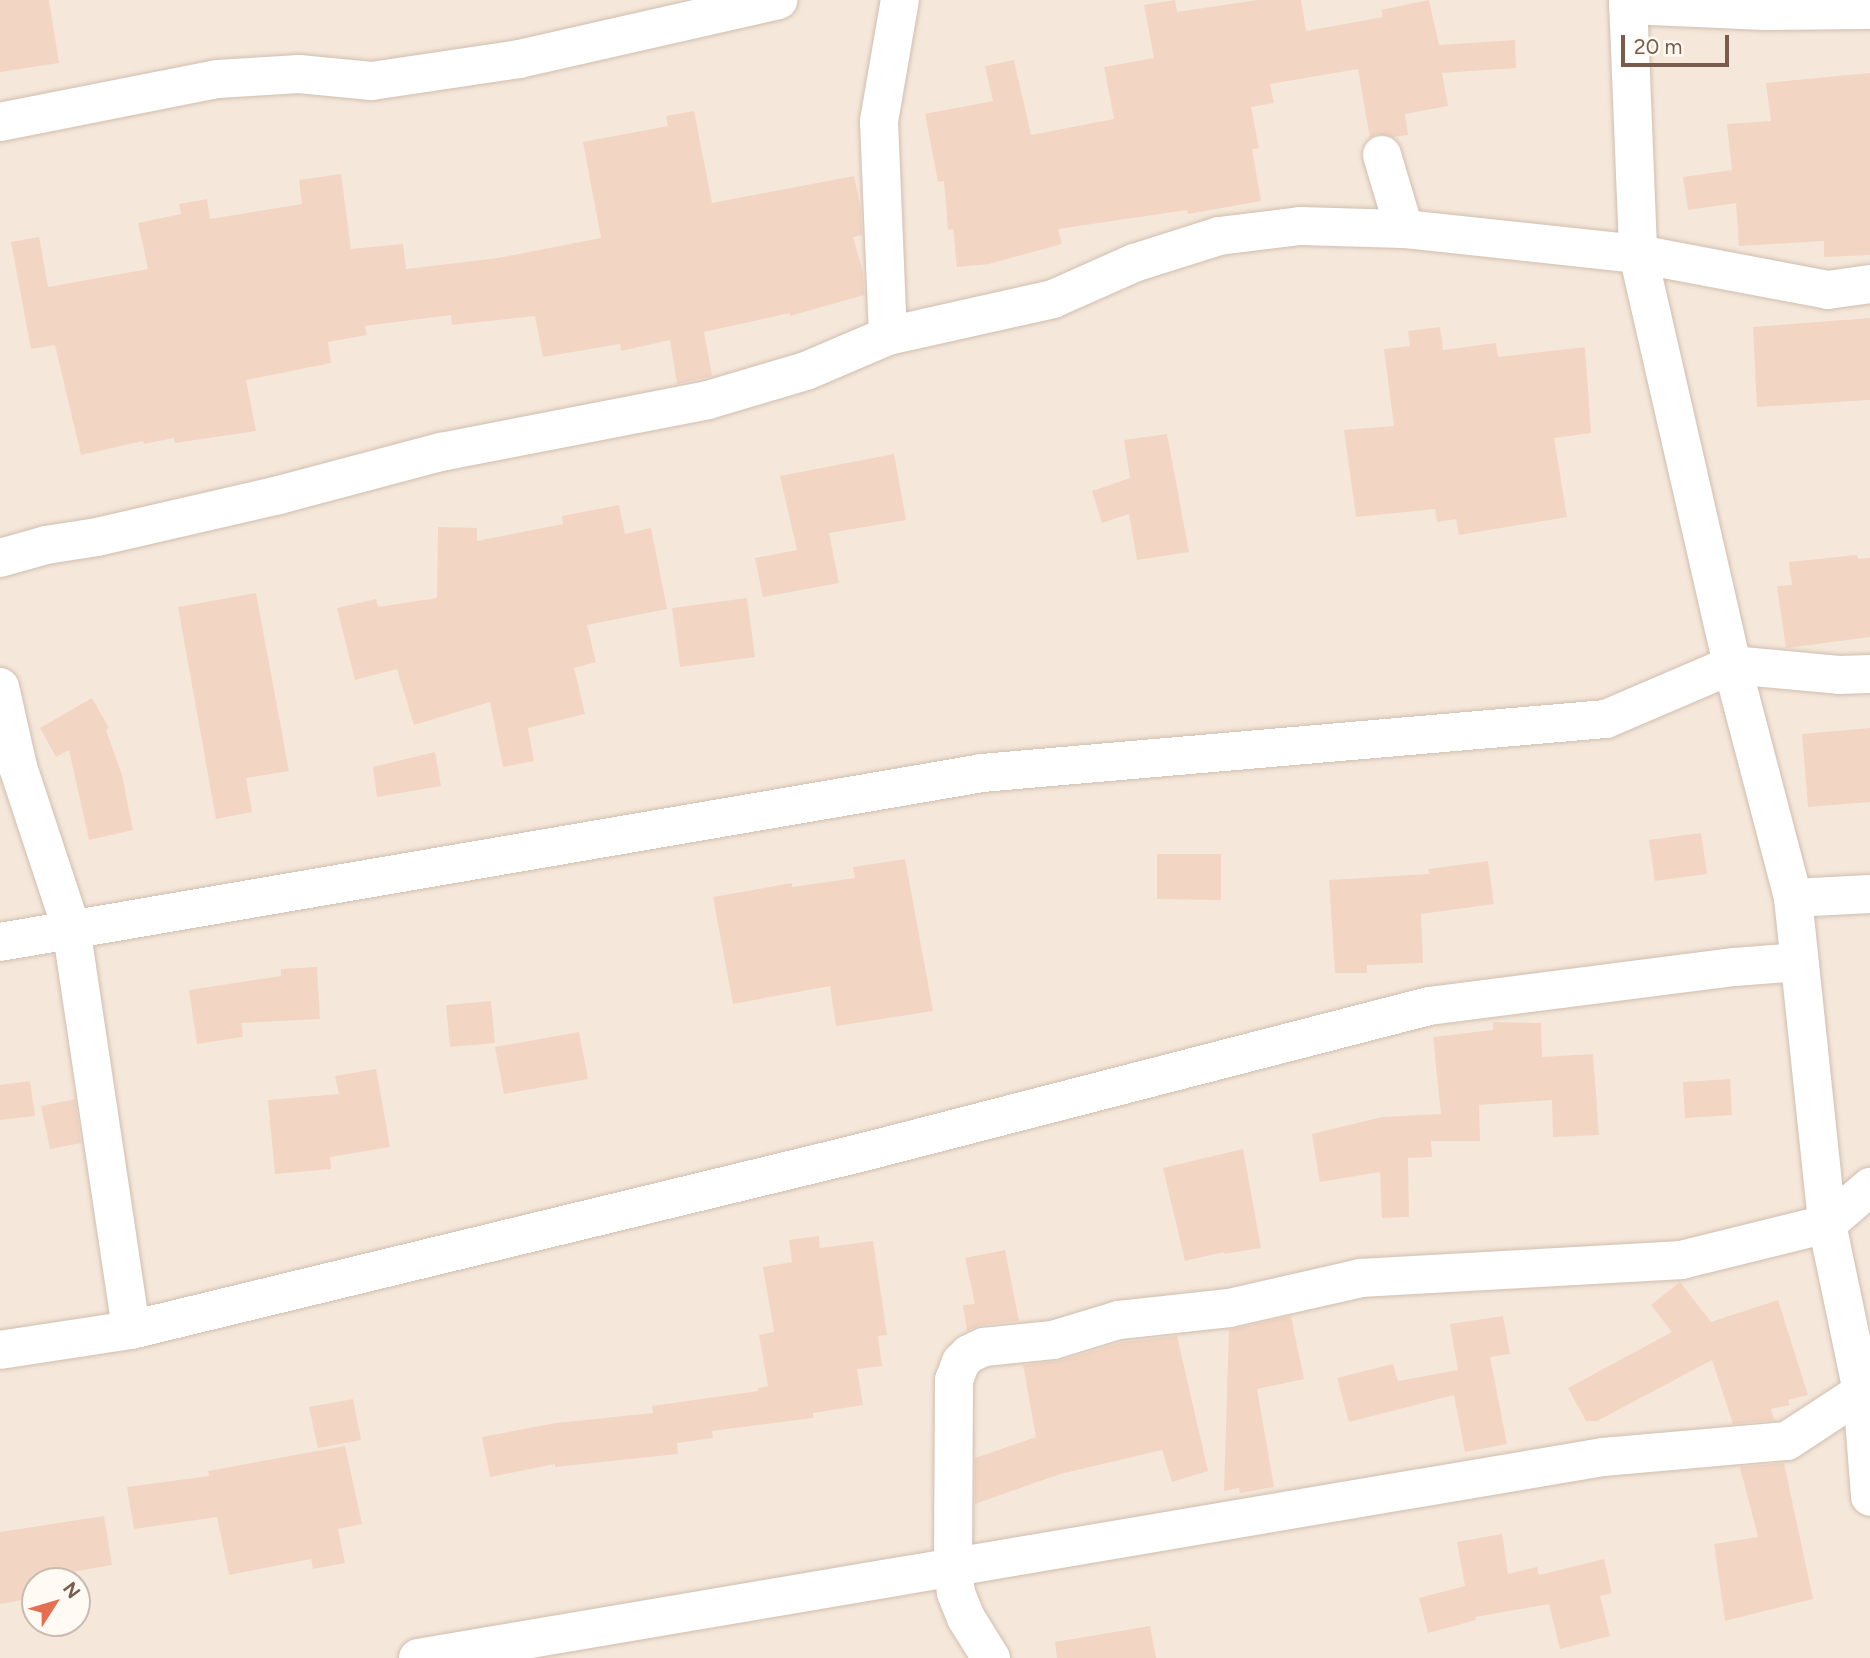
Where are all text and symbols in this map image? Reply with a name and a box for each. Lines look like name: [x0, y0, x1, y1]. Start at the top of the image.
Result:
scale bar: [1625, 21, 1734, 65]
text: 20 m: [1634, 34, 1682, 59]
north arrow: [21, 1567, 91, 1637]
text: N: [58, 1577, 85, 1603]

